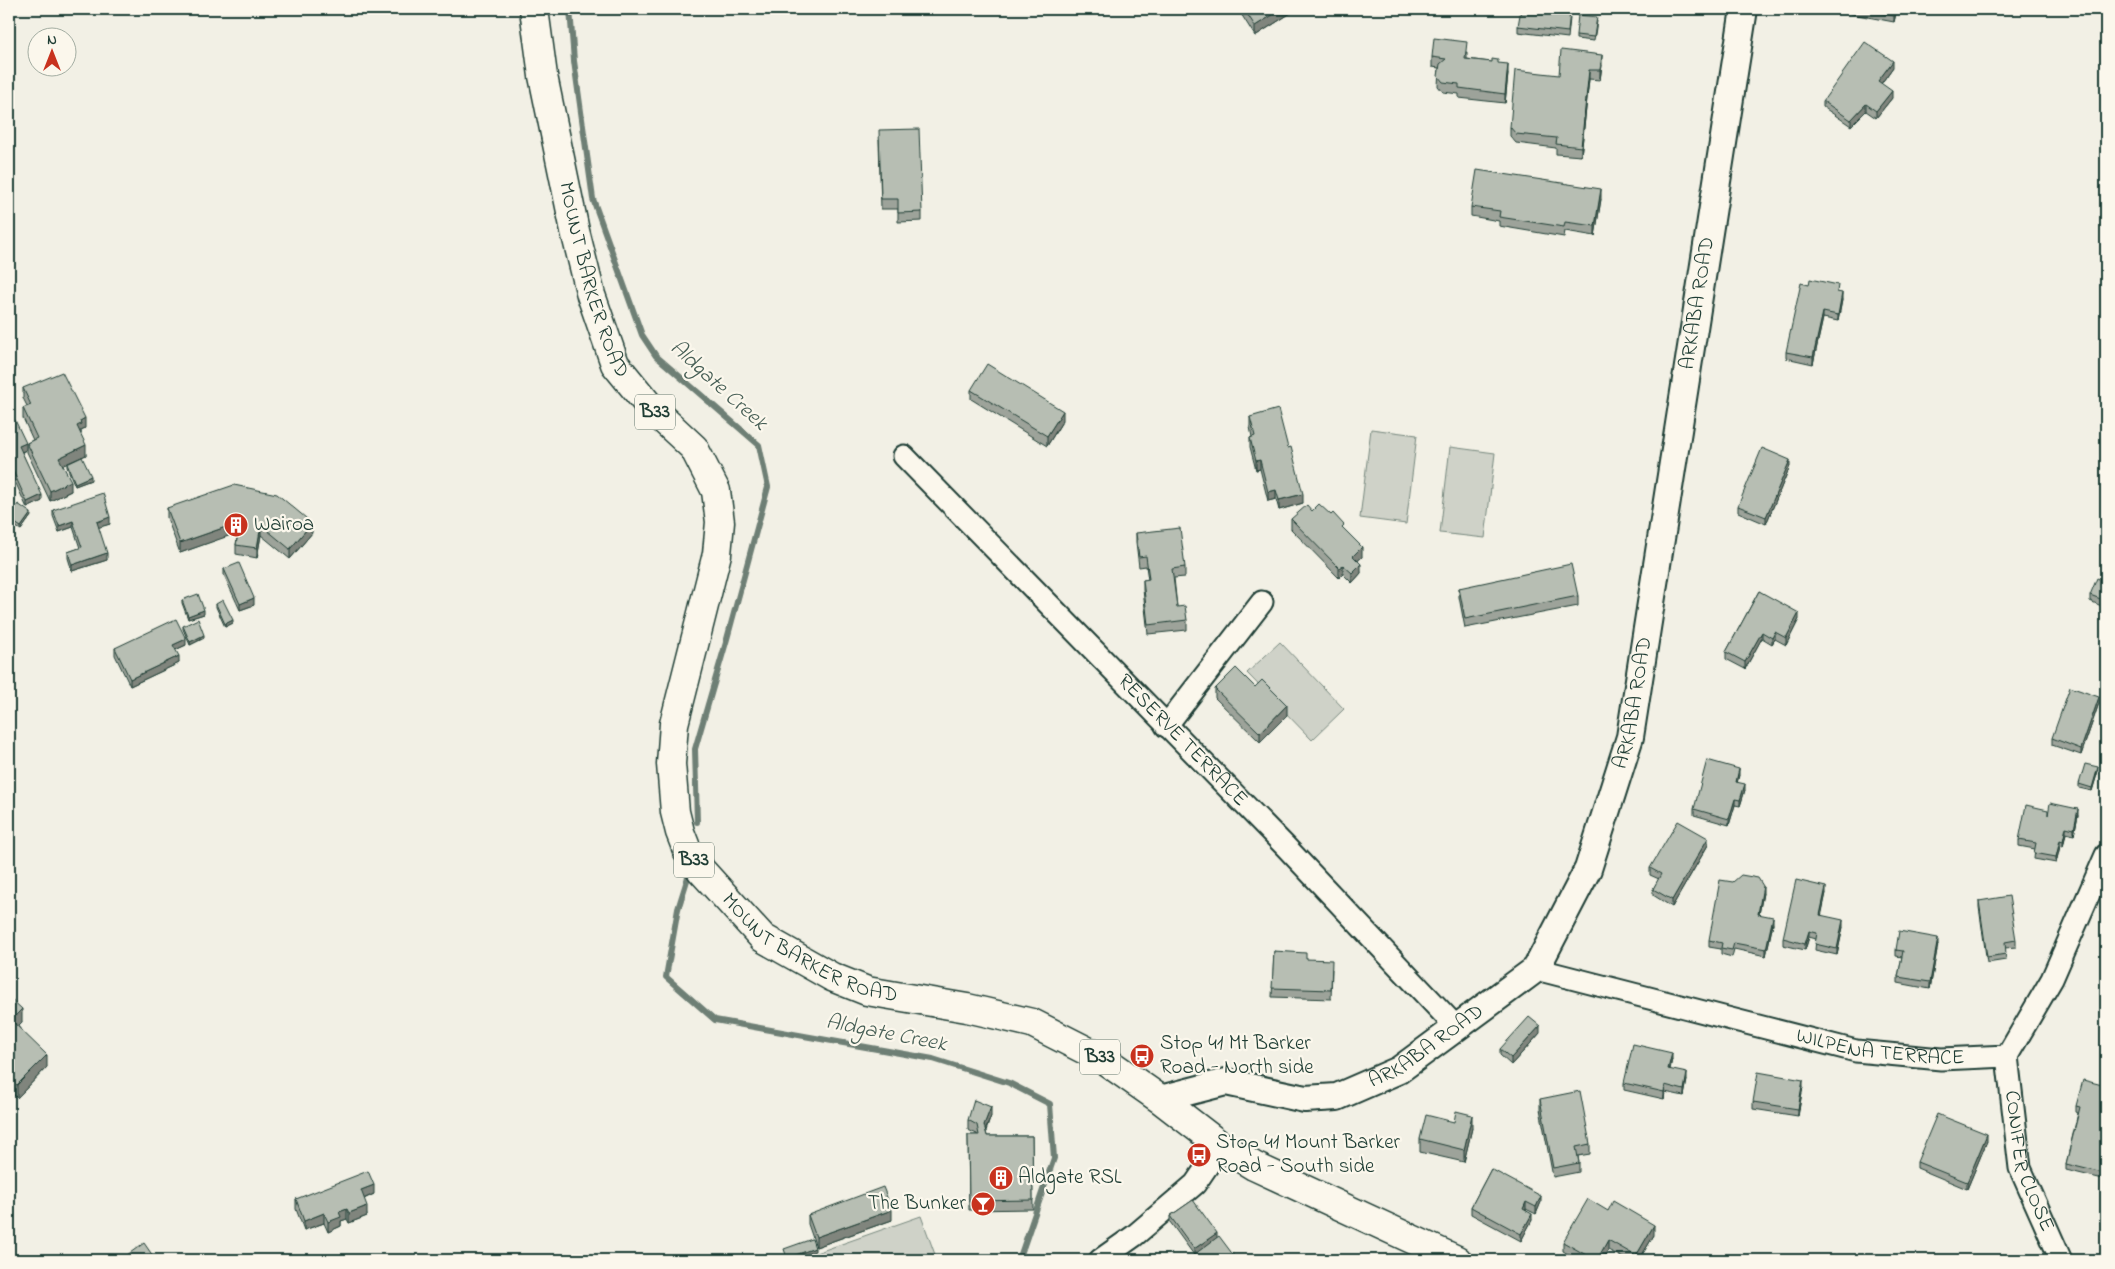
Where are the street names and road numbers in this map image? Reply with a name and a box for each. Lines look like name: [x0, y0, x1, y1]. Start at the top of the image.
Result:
street label: MOUNT BARKER ROAD: [550, 179, 636, 385]
street label: ARKABA ROAD: [1673, 235, 1723, 372]
road number: B33: [635, 394, 675, 430]
street label: ARKABA ROAD: [1606, 635, 1660, 773]
street label: RESERVE TERRACE: [1110, 668, 1254, 814]
road number: B33: [674, 842, 714, 878]
street label: MOUNT BARKER ROAD: [714, 886, 900, 1011]
street label: ARKABA ROAD: [1364, 997, 1490, 1096]
street label: WILPENA TERRACE: [1793, 1021, 1965, 1074]
road number: B33: [1080, 1040, 1120, 1074]
street label: CONIFER CLOSE: [1996, 1089, 2062, 1237]

